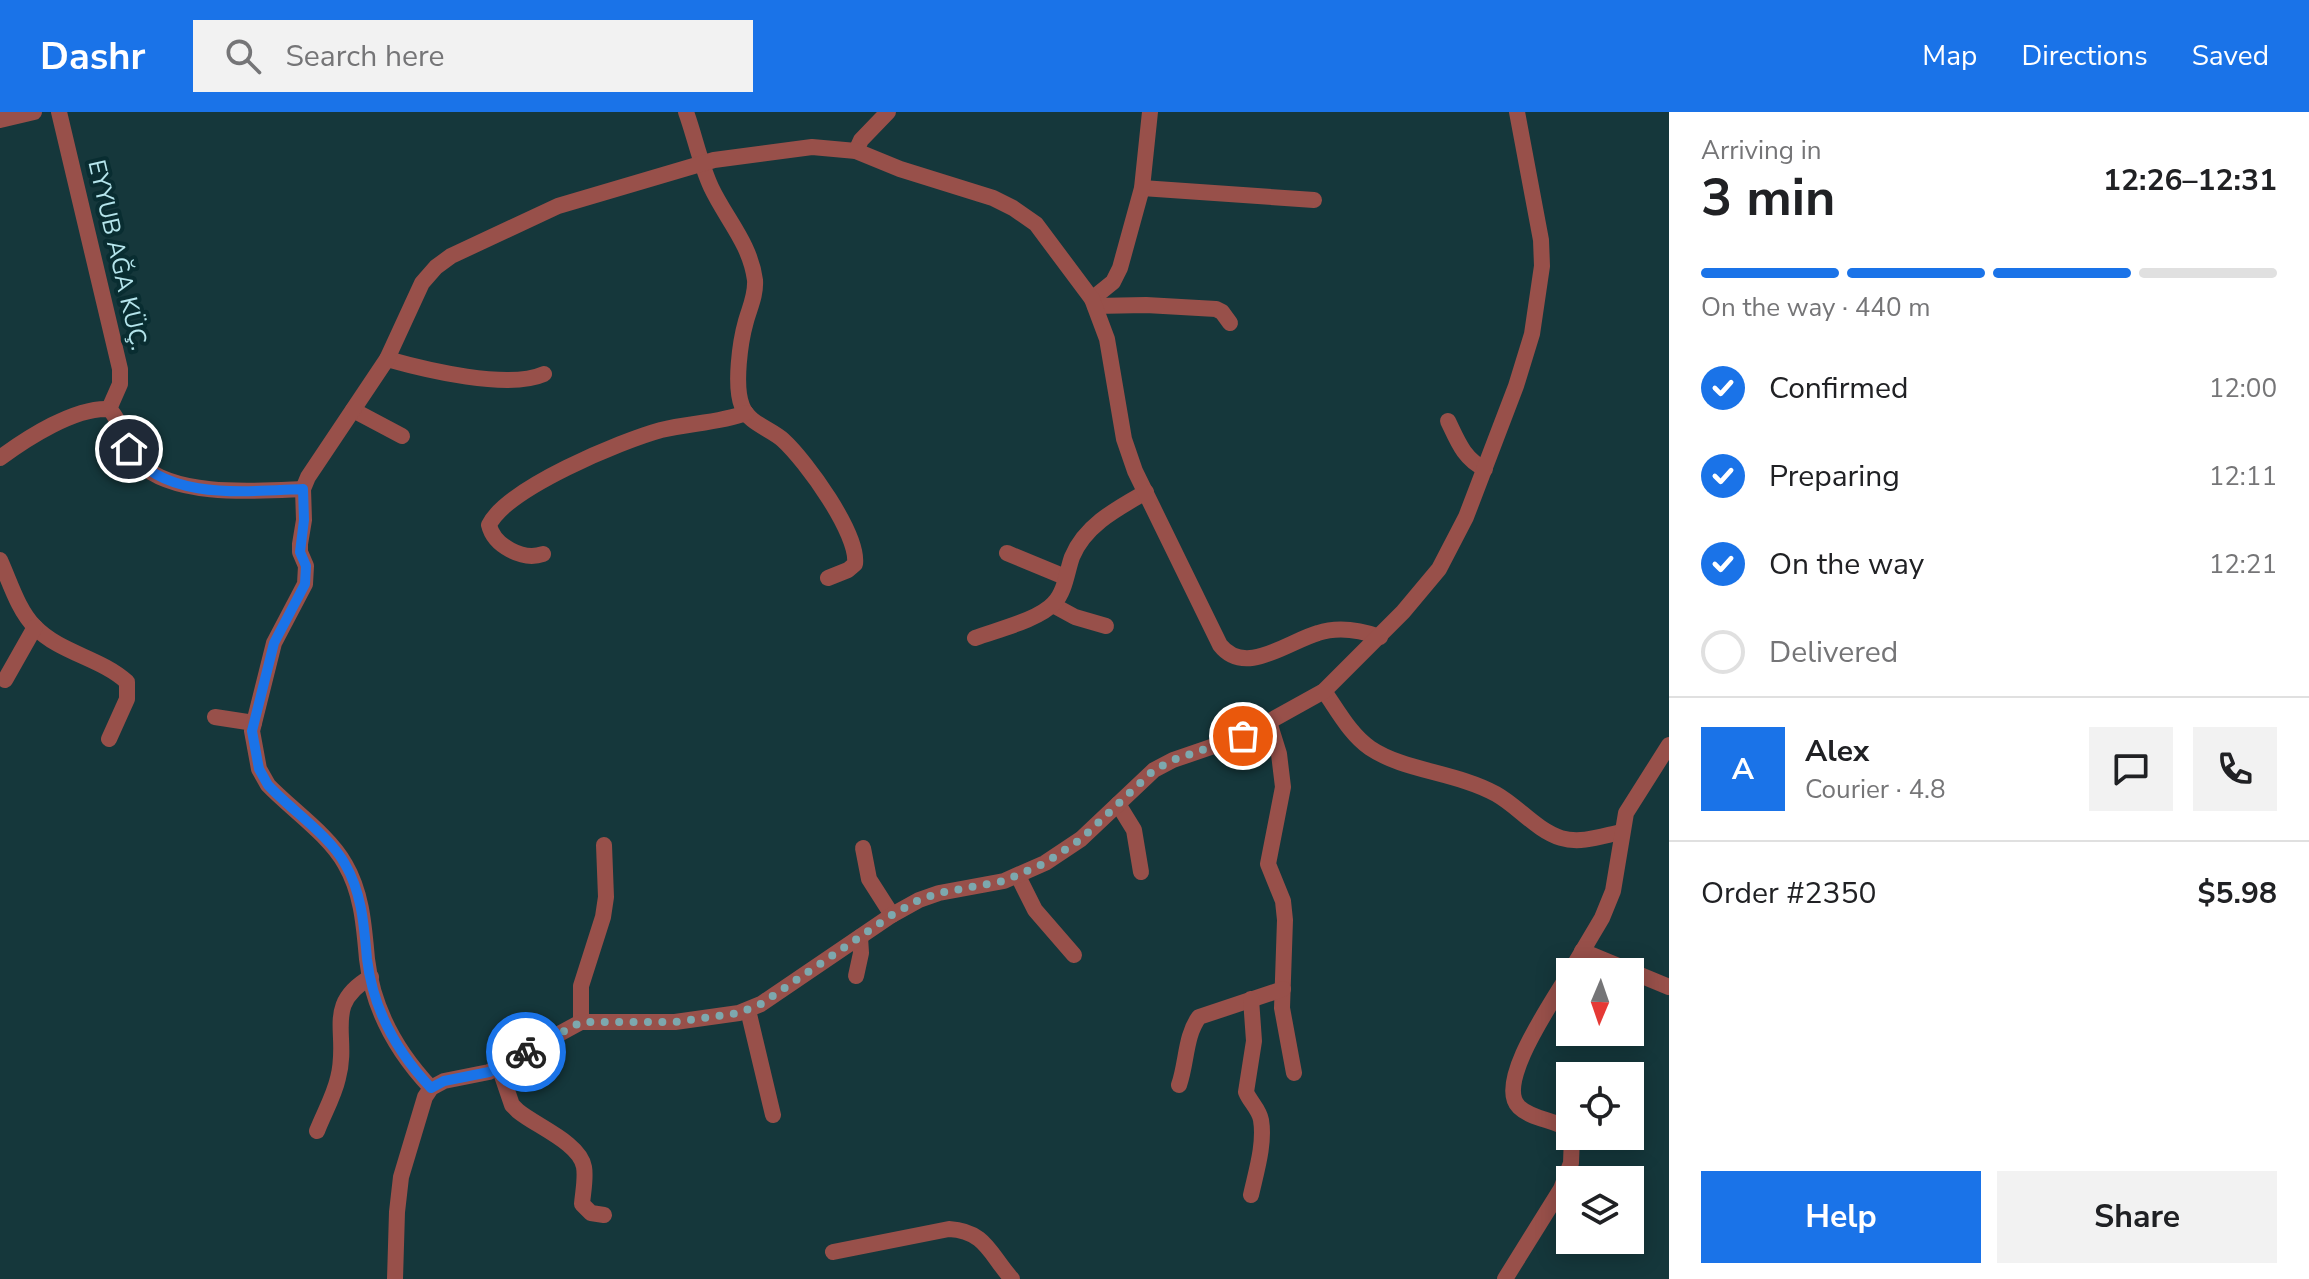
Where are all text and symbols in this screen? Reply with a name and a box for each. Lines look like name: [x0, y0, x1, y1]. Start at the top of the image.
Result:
search box: [193, 20, 753, 92]
text: Dashr: [40, 31, 145, 82]
icon: search: [221, 34, 265, 78]
text: Search here: [285, 36, 444, 77]
text: Map: [1922, 37, 1977, 75]
text: Directions: [2021, 37, 2148, 75]
text: Saved: [2192, 37, 2269, 75]
text: Arriving in: [1701, 133, 1822, 168]
street label: EYYUB AĞA KÜÇ.: [81, 157, 155, 353]
text: 12:26–12:31: [2103, 160, 2277, 201]
text: 3 min: [1701, 162, 1836, 233]
text: On the way · 440 m: [1701, 290, 1930, 325]
icon: check: [1701, 366, 1745, 410]
text: Confirmed: [1769, 368, 1909, 409]
text: 12:00: [2209, 371, 2277, 406]
pin: [95, 415, 163, 483]
icon: home: [107, 427, 151, 471]
icon: check: [1701, 454, 1745, 498]
text: Preparing: [1769, 456, 1900, 497]
text: 12:11: [2209, 459, 2277, 494]
icon: check: [1701, 542, 1745, 586]
text: On the way: [1769, 544, 1924, 585]
text: 12:21: [2209, 547, 2277, 582]
text: Delivered: [1769, 632, 1898, 673]
pin: [1209, 702, 1277, 770]
icon: bag: [1221, 714, 1265, 758]
button: chat: [2089, 727, 2173, 811]
button: phone: [2193, 727, 2277, 811]
text: Alex: [1805, 731, 1869, 772]
text: A: [1732, 749, 1754, 790]
text: Courier · 4.8: [1805, 772, 1946, 807]
text: Order #2350: [1701, 873, 1876, 914]
text: $5.98: [2198, 873, 2277, 914]
north arrow: [1556, 958, 1644, 1046]
map controls: [1556, 958, 1644, 1254]
courier: [486, 1012, 566, 1092]
icon: bike: [504, 1030, 548, 1074]
button: locate: [1556, 1062, 1644, 1150]
button: layers: [1556, 1166, 1644, 1254]
button: Help: [1701, 1171, 1981, 1263]
button: Share: [1997, 1171, 2277, 1263]

